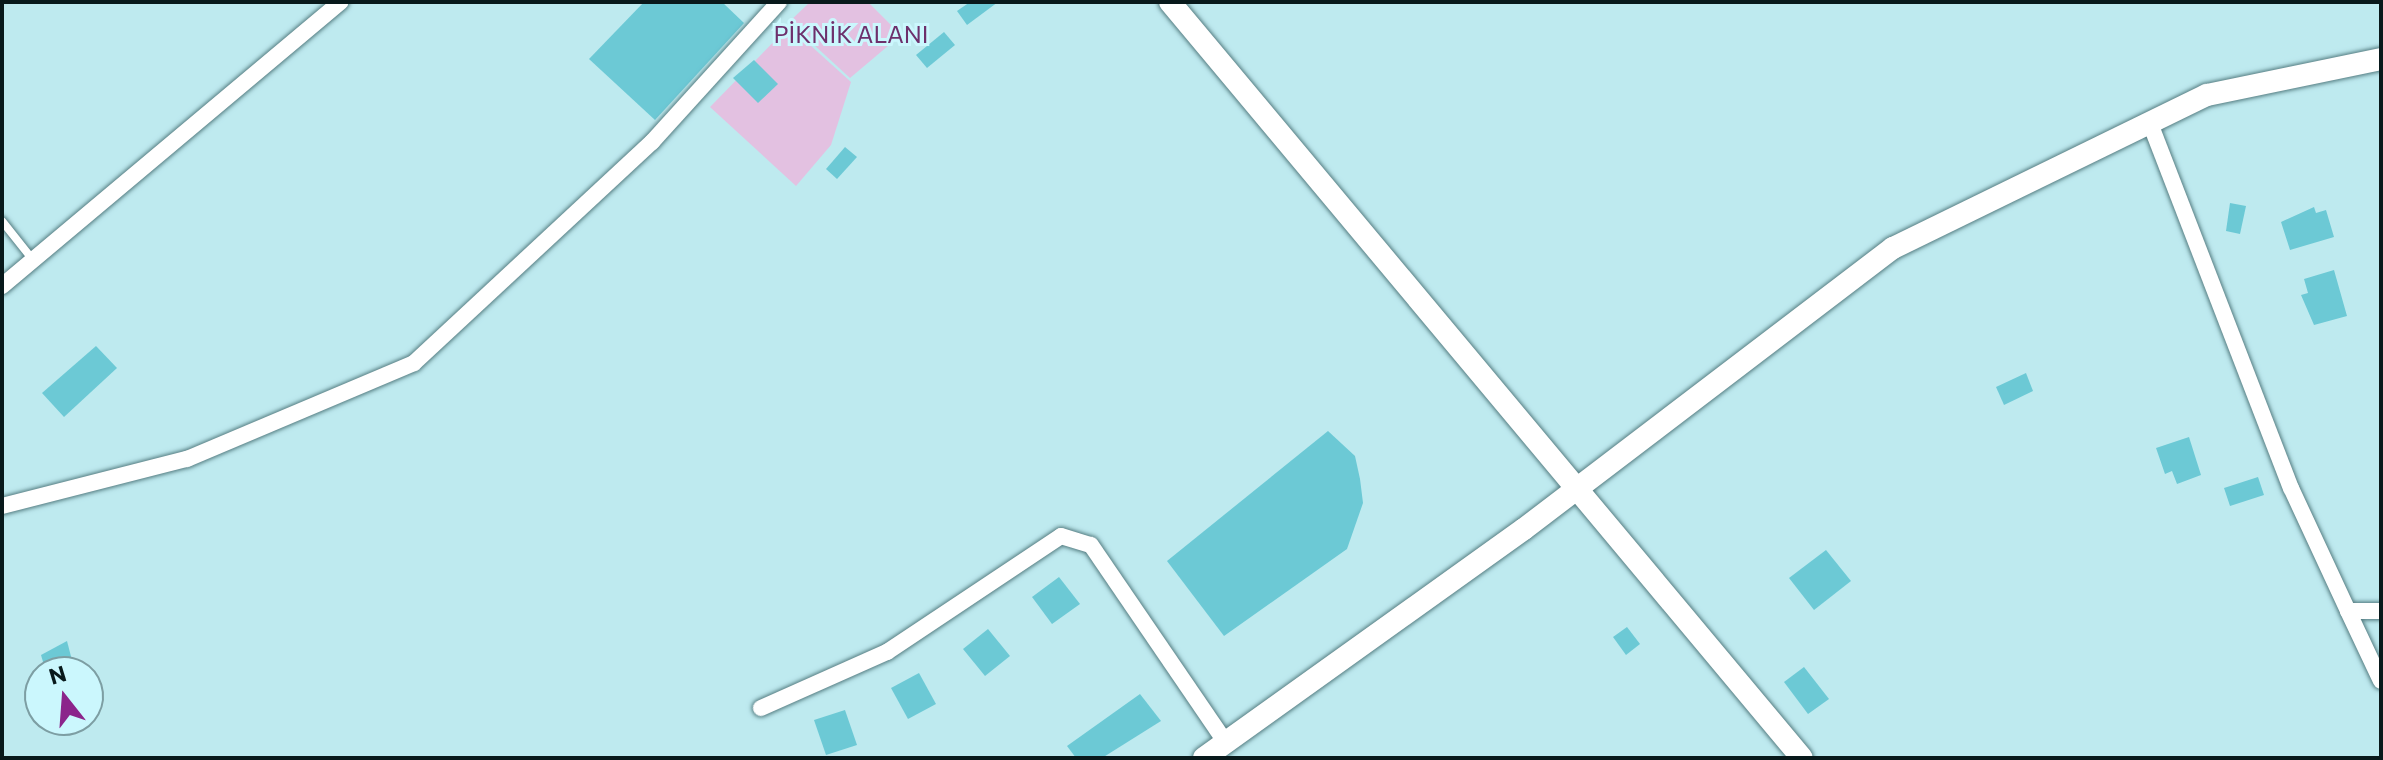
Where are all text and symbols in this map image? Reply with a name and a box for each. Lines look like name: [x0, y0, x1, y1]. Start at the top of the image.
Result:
park label: PİKNİK ALANI: [773, 20, 929, 48]
north arrow: [24, 656, 104, 736]
text: N: [46, 659, 69, 690]

